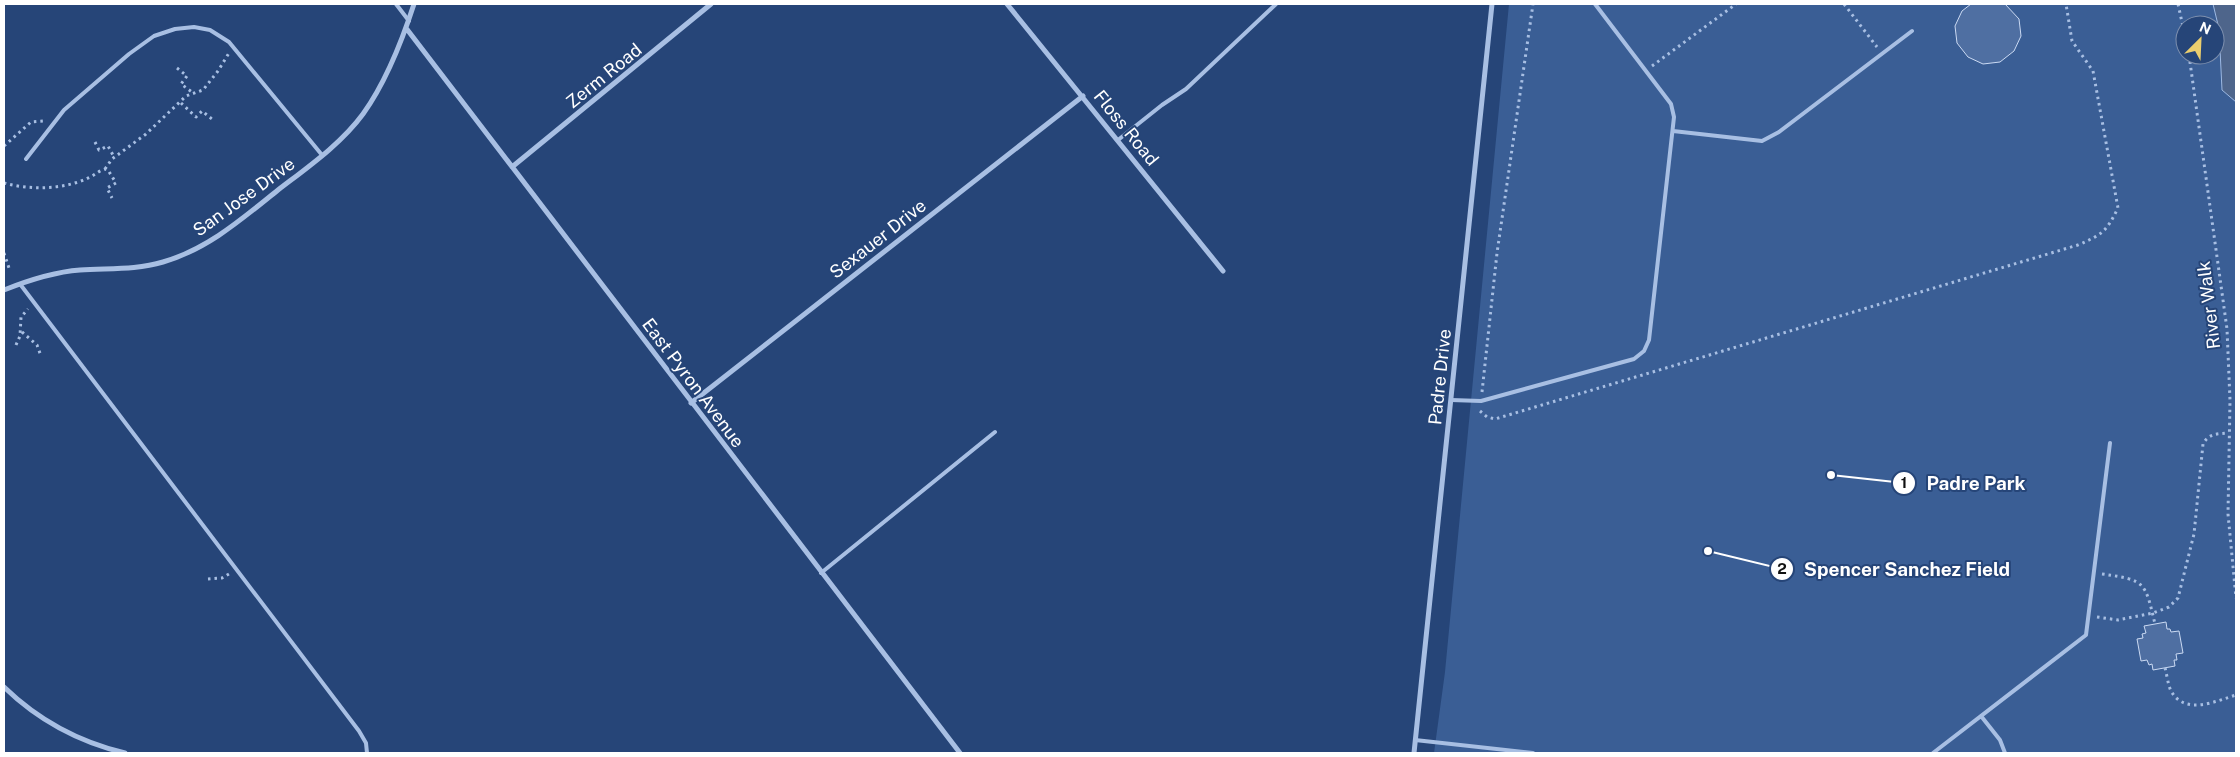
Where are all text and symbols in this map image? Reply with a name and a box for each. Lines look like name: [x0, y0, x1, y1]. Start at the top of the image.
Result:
north arrow: [2175, 15, 2225, 65]
text: N: [2197, 19, 2214, 38]
street label: Zerm Road: [562, 39, 646, 112]
street label: Floss Road: [1090, 86, 1163, 170]
street label: San Jose Drive: [189, 153, 299, 240]
street label: Sexauer Drive: [825, 194, 930, 283]
street label: River Walk: [2193, 260, 2224, 350]
street label: East Pyron Avenue: [638, 314, 749, 451]
street label: Padre Drive: [1424, 328, 1455, 426]
callout: Padre Park: [1891, 466, 2035, 500]
text: Padre Park: [1926, 472, 2026, 494]
text: 1: [1901, 474, 1907, 491]
callout: Spencer Sanchez Field: [1769, 552, 2021, 586]
text: Spencer Sanchez Field: [1804, 558, 2010, 580]
text: 2: [1777, 560, 1787, 577]

